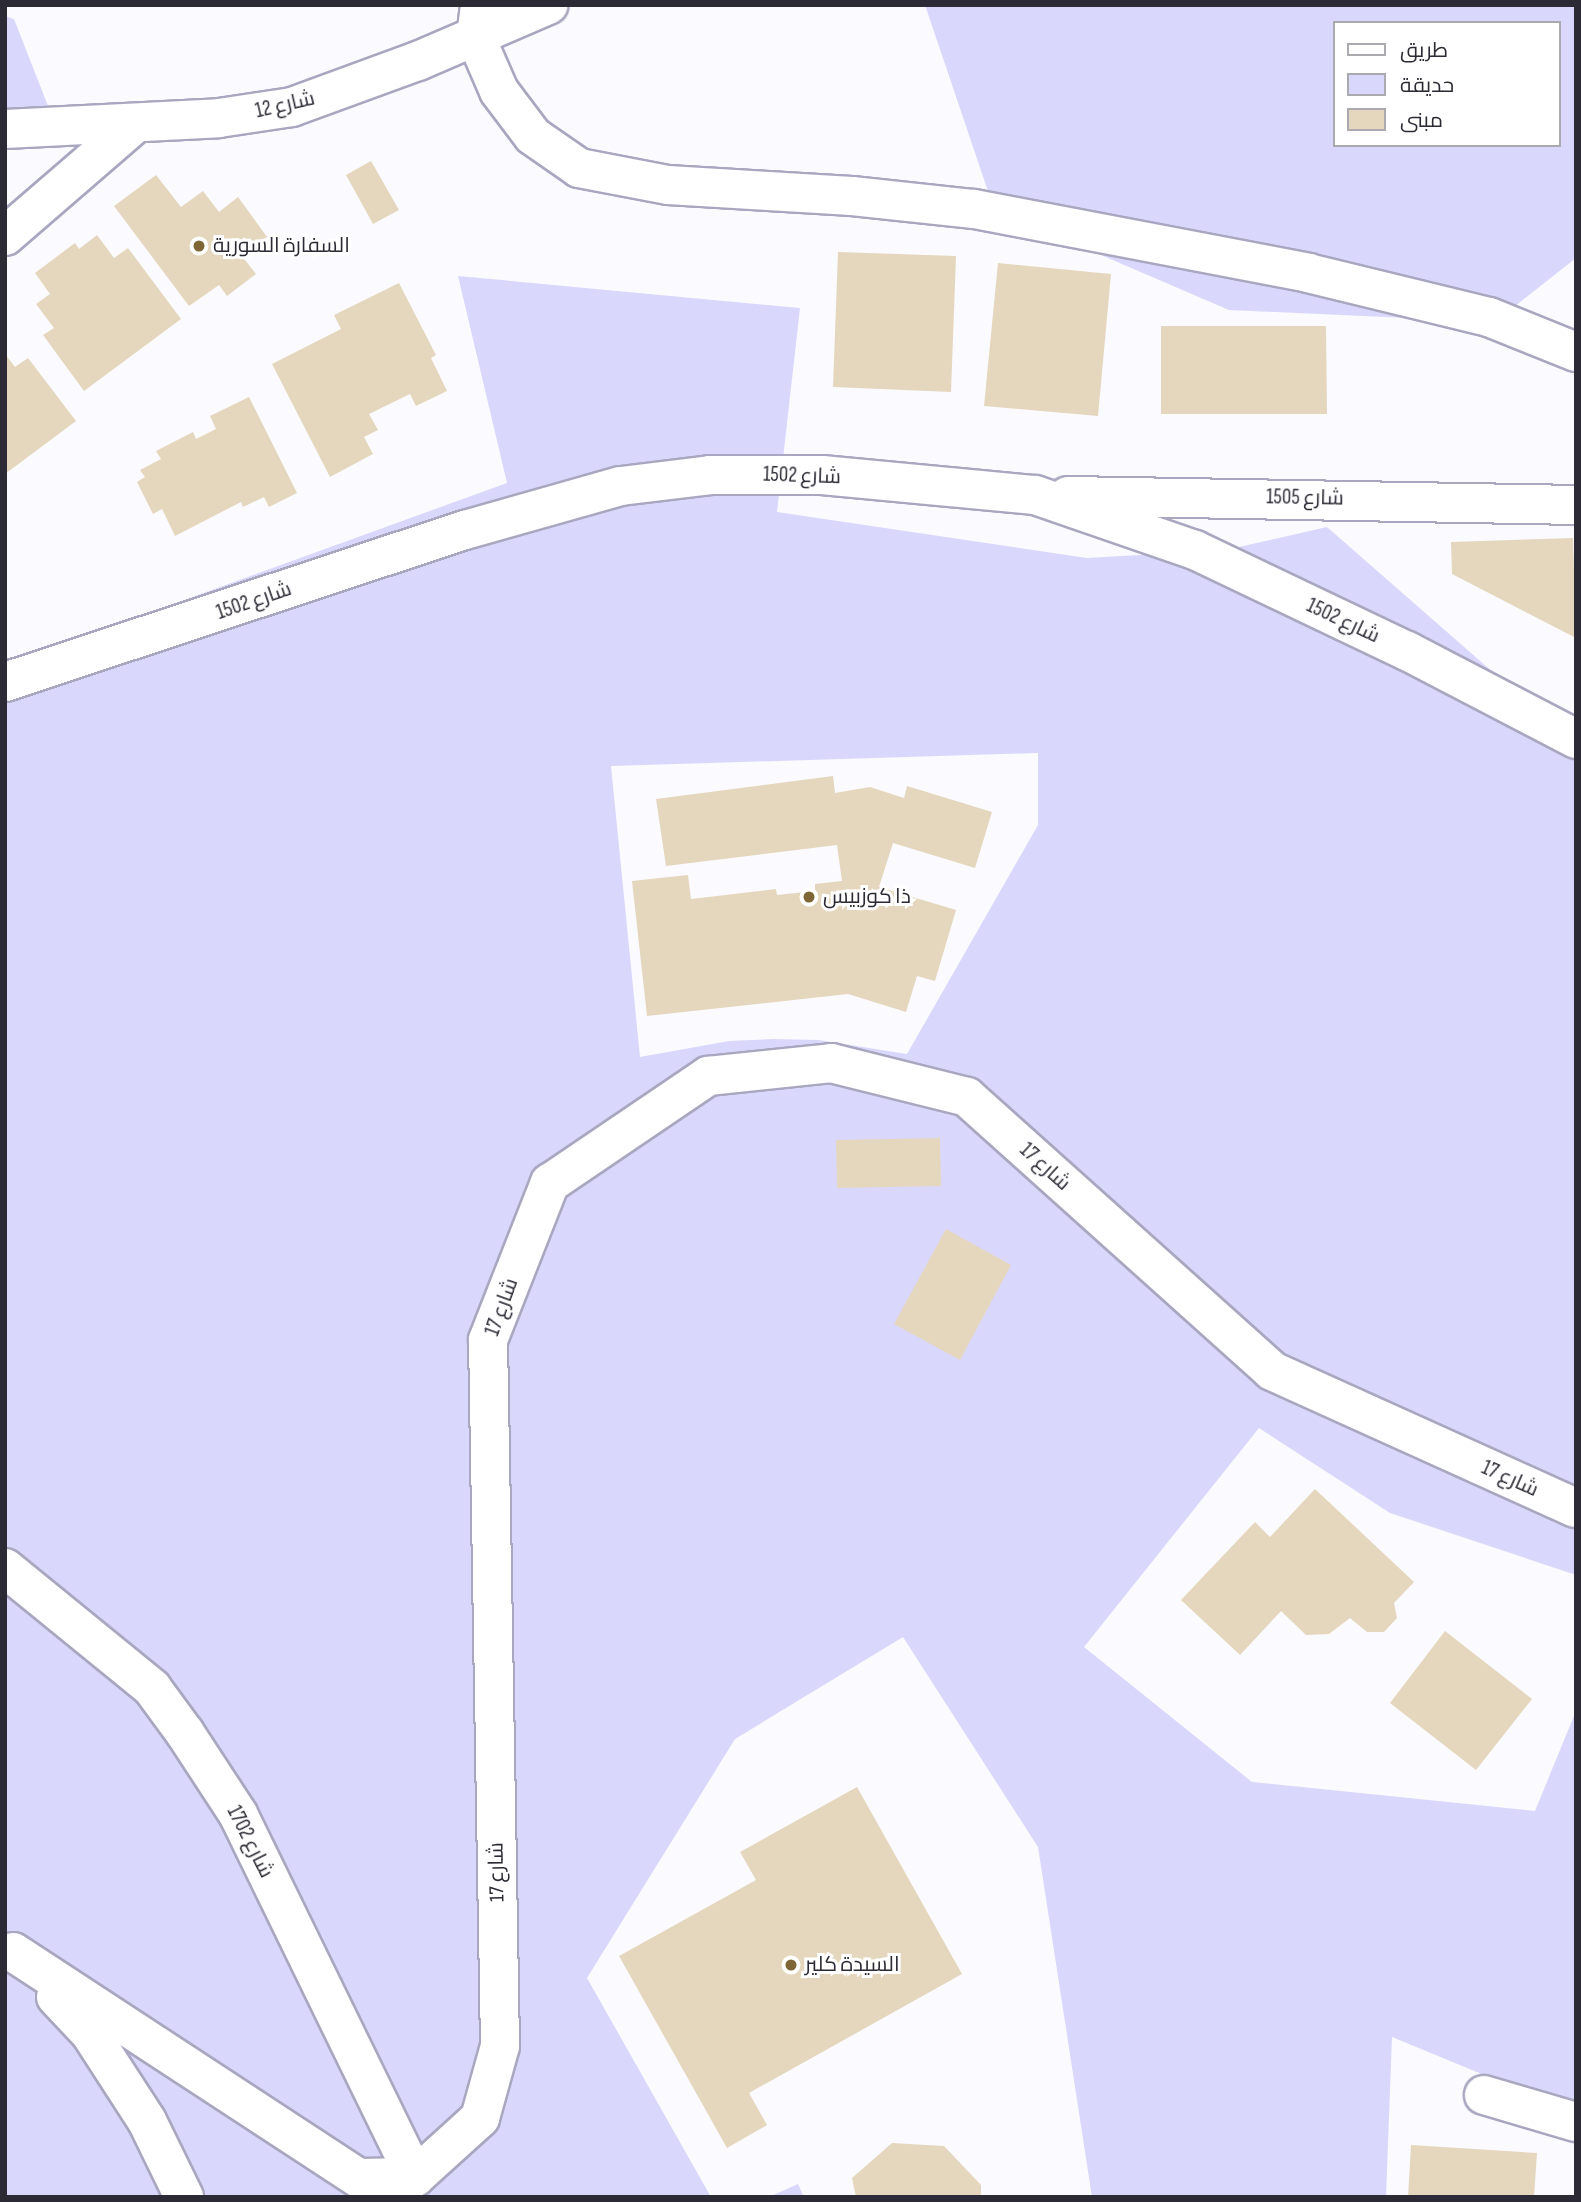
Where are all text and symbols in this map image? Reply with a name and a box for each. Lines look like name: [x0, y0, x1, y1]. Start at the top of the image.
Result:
legend: [1332, 21, 1560, 147]
text: طريق: [1400, 38, 1448, 63]
text: حديقة: [1400, 73, 1454, 98]
street label: شارع 12: [253, 86, 317, 124]
text: مبنى: [1400, 108, 1443, 133]
place label: السفارة السورية: [213, 233, 350, 259]
marker: السفارة السورية: [191, 238, 207, 254]
street label: شارع 1502: [763, 462, 841, 490]
street label: شارع 1505: [1266, 485, 1344, 511]
street label: شارع 1502: [213, 576, 295, 626]
street label: شارع 1502: [1302, 593, 1384, 649]
place label: ذا كوزبيس: [823, 884, 911, 910]
marker: ذا كوزبيس: [801, 889, 817, 905]
street label: شارع 17: [1014, 1138, 1076, 1196]
street label: شارع 17: [480, 1275, 524, 1339]
street label: شارع 17: [1478, 1455, 1542, 1503]
street label: شارع 1702: [221, 1802, 279, 1882]
street label: شارع 17: [484, 1842, 510, 1902]
place label: السيدة كلير: [805, 1952, 900, 1978]
marker: السيدة كلير: [783, 1957, 799, 1973]

